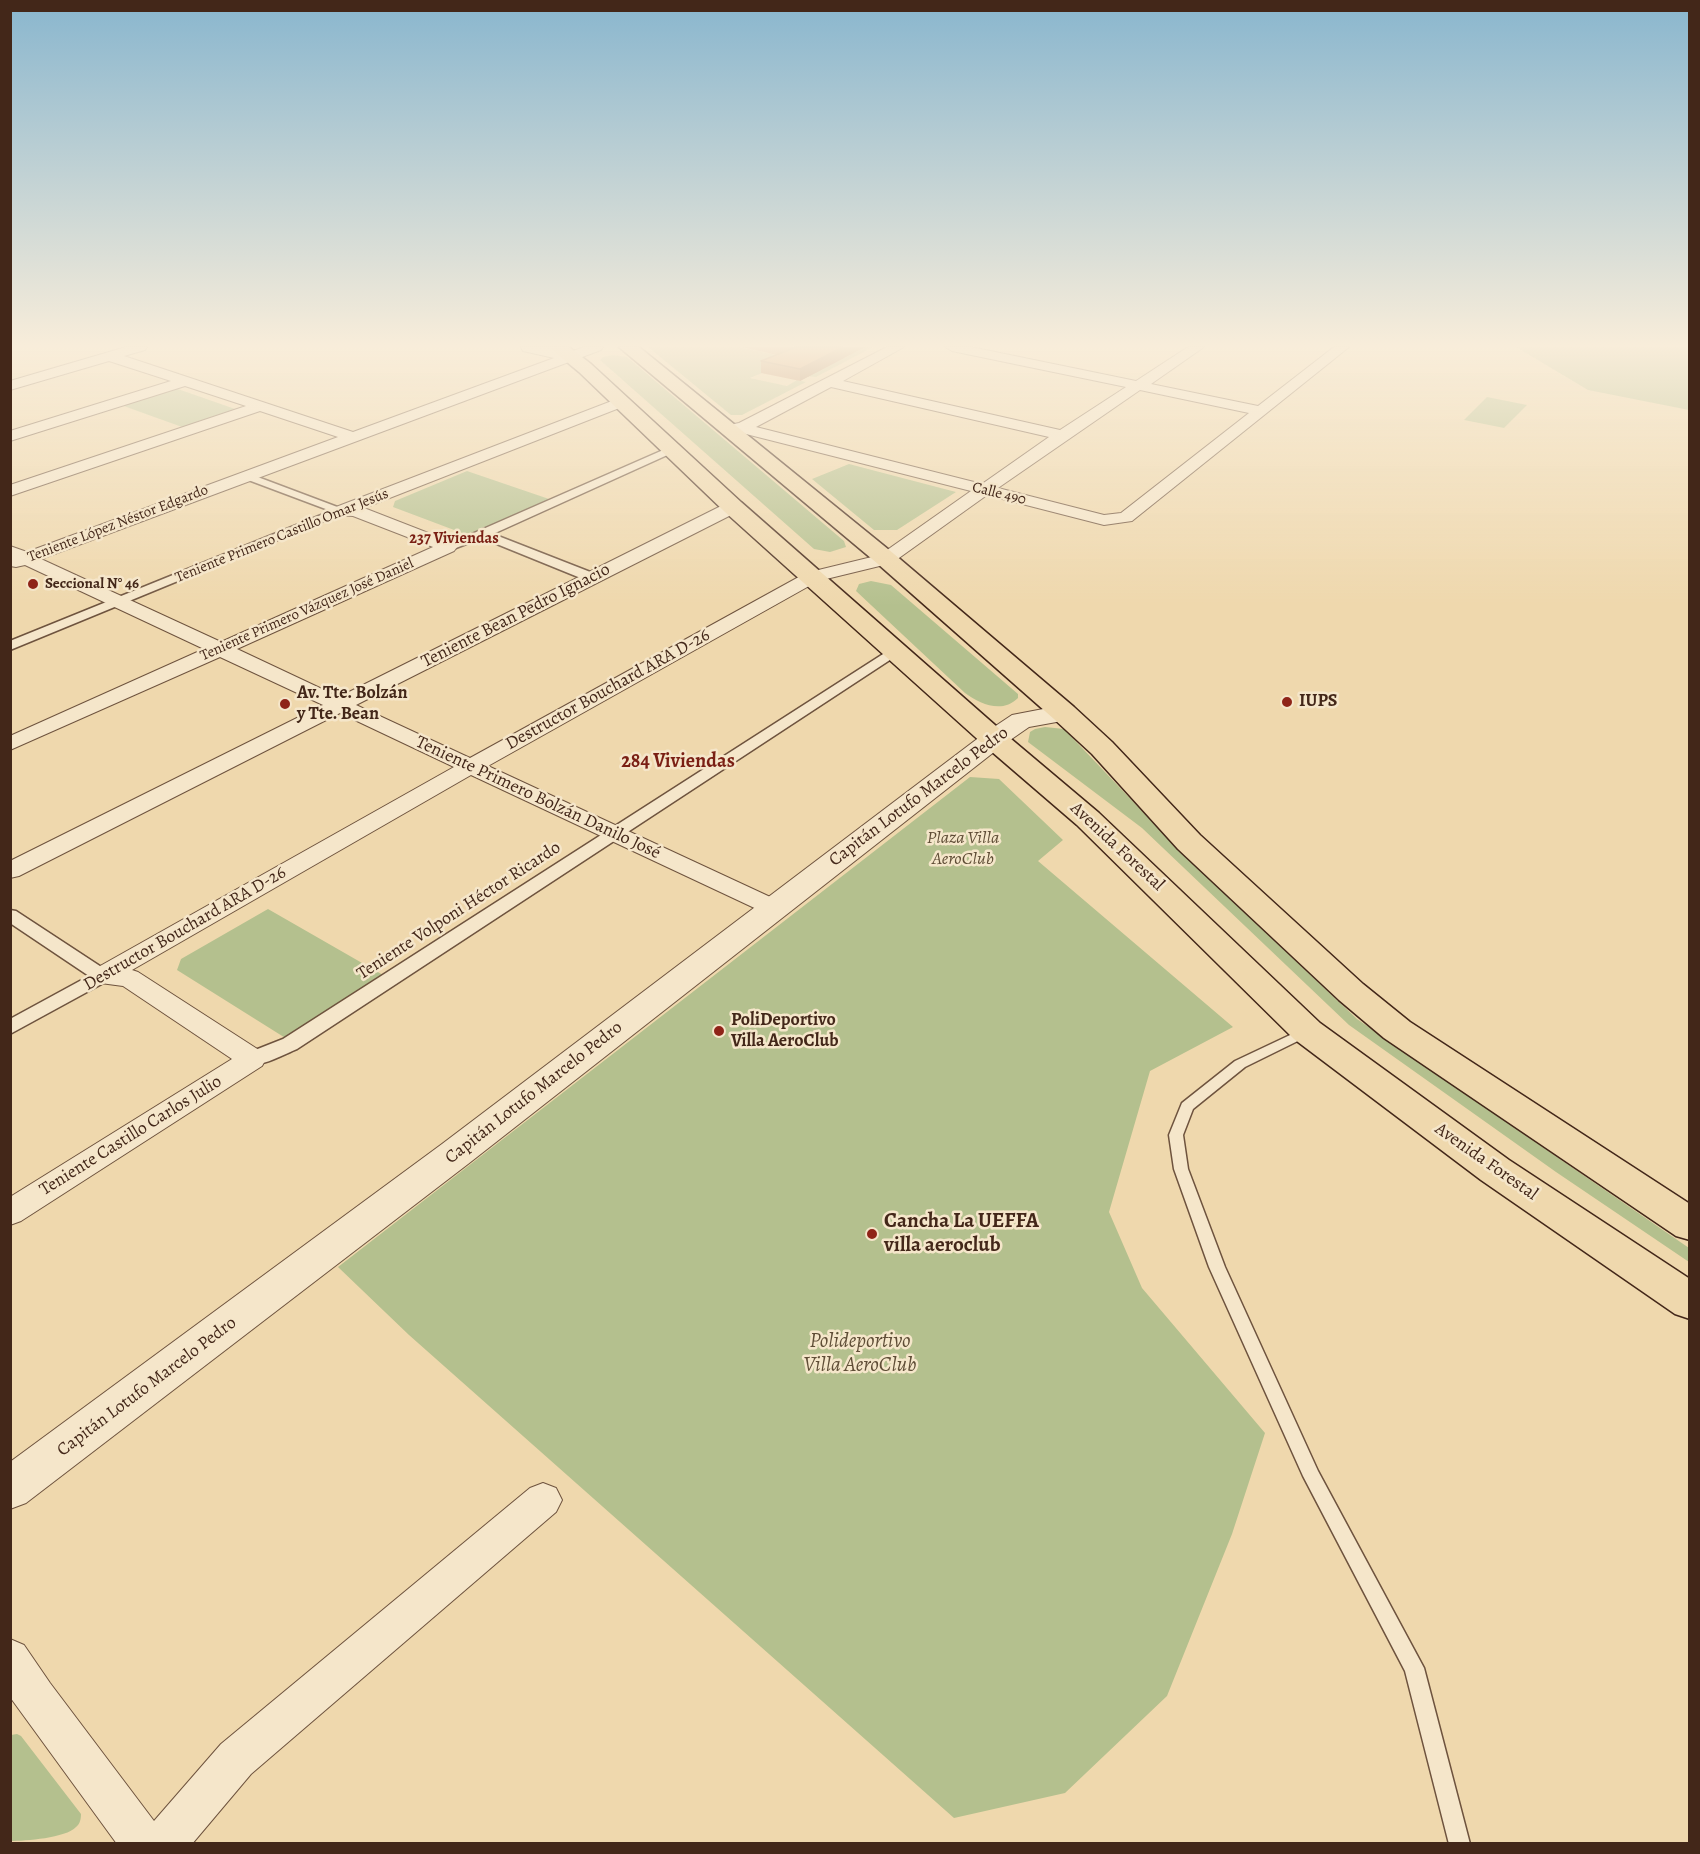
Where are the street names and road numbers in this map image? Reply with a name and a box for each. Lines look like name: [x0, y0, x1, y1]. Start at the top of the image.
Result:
street label: Calle 490: [970, 479, 1028, 509]
street label: Teniente López Néstor Edgardo: [25, 481, 211, 567]
street label: Teniente Primero Castillo Omar Jesús: [173, 485, 391, 587]
street label: Teniente Primero Vázquez José Daniel: [198, 555, 416, 665]
street label: Teniente Bean Pedro Ignacio: [418, 559, 614, 673]
street label: Destructor Bouchard ARA D-26: [502, 625, 714, 755]
street label: Capitán Lotufo Marcelo Pedro: [825, 722, 1013, 872]
street label: Teniente Primero Bolzán Danilo José: [412, 732, 664, 864]
street label: Avenida Forestal: [1066, 798, 1168, 896]
street label: Teniente Volponi Héctor Ricardo: [353, 837, 565, 985]
street label: Destructor Bouchard ARA D-26: [80, 862, 290, 996]
street label: Capitán Lotufo Marcelo Pedro: [441, 1017, 627, 1169]
street label: Teniente Castillo Carlos Julio: [36, 1071, 226, 1201]
street label: Avenida Forestal: [1430, 1119, 1542, 1205]
street label: Capitán Lotufo Marcelo Pedro: [53, 1312, 241, 1462]

